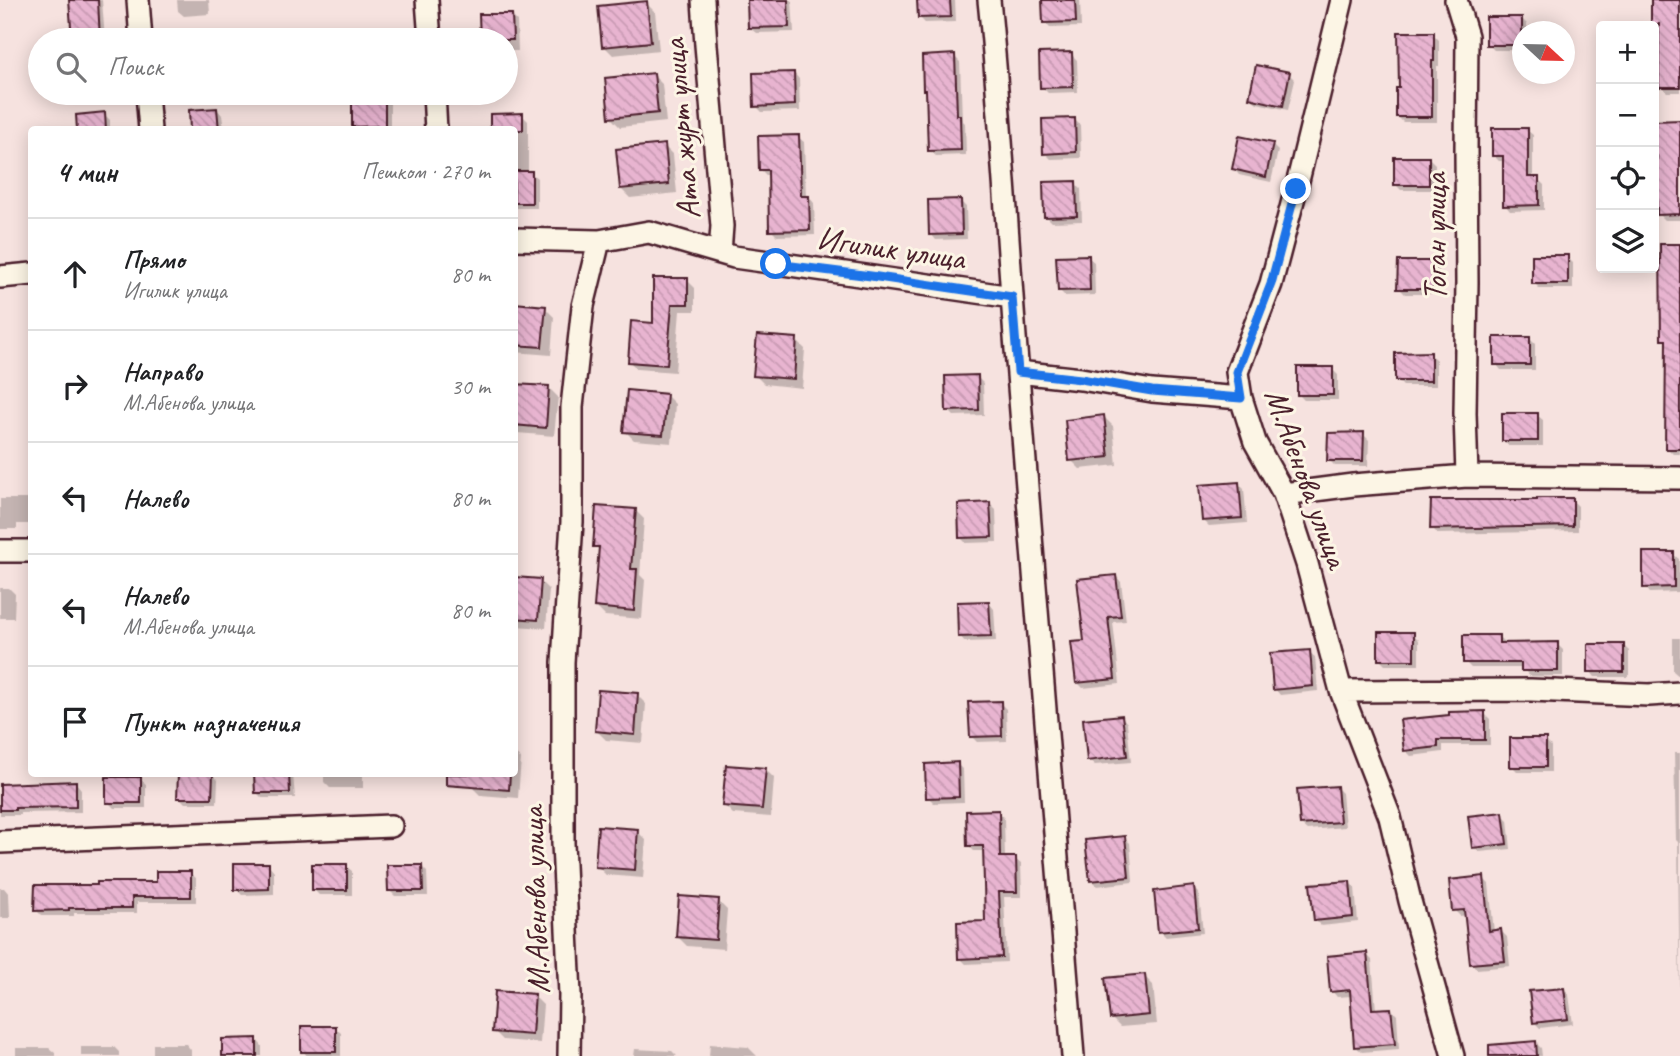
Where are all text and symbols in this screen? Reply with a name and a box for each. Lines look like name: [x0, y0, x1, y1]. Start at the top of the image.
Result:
north arrow: [1512, 21, 1575, 84]
map controls: [1596, 21, 1659, 273]
button: +: [1596, 21, 1659, 84]
search box: [28, 28, 518, 105]
street label: Ата журт улица: [652, 35, 710, 221]
icon: search: [52, 48, 90, 86]
text: Поиск: [108, 50, 163, 83]
button: −: [1596, 84, 1659, 147]
button: locate: [1596, 147, 1659, 210]
text: 4 мин: [56, 153, 117, 191]
text: Пешком · 270 m: [362, 157, 490, 186]
street label: Тоган улица: [1414, 171, 1456, 301]
route end: [1280, 173, 1311, 204]
button: layers: [1596, 210, 1659, 273]
street label: Игилик улица: [814, 217, 969, 279]
text: Прямо: [123, 243, 185, 276]
route start: [760, 248, 791, 279]
icon: ahead: [56, 255, 94, 293]
text: 80 m: [451, 260, 490, 289]
text: Игилик улица: [123, 276, 227, 305]
text: Направо: [123, 355, 202, 388]
icon: right: [56, 367, 94, 405]
text: 30 m: [451, 372, 490, 401]
street label: М.Абенова улица: [1255, 383, 1360, 576]
text: М.Абенова улица: [123, 388, 254, 417]
icon: left: [56, 479, 94, 517]
text: Налево: [123, 482, 189, 515]
text: 80 m: [451, 484, 490, 513]
text: Налево: [123, 579, 189, 612]
icon: left: [56, 591, 94, 629]
text: 80 m: [451, 596, 490, 625]
text: М.Абенова улица: [123, 612, 254, 641]
icon: arrive: [56, 703, 94, 741]
text: Пункт назначения: [123, 706, 299, 739]
street label: М.Абенова улица: [511, 803, 559, 994]

